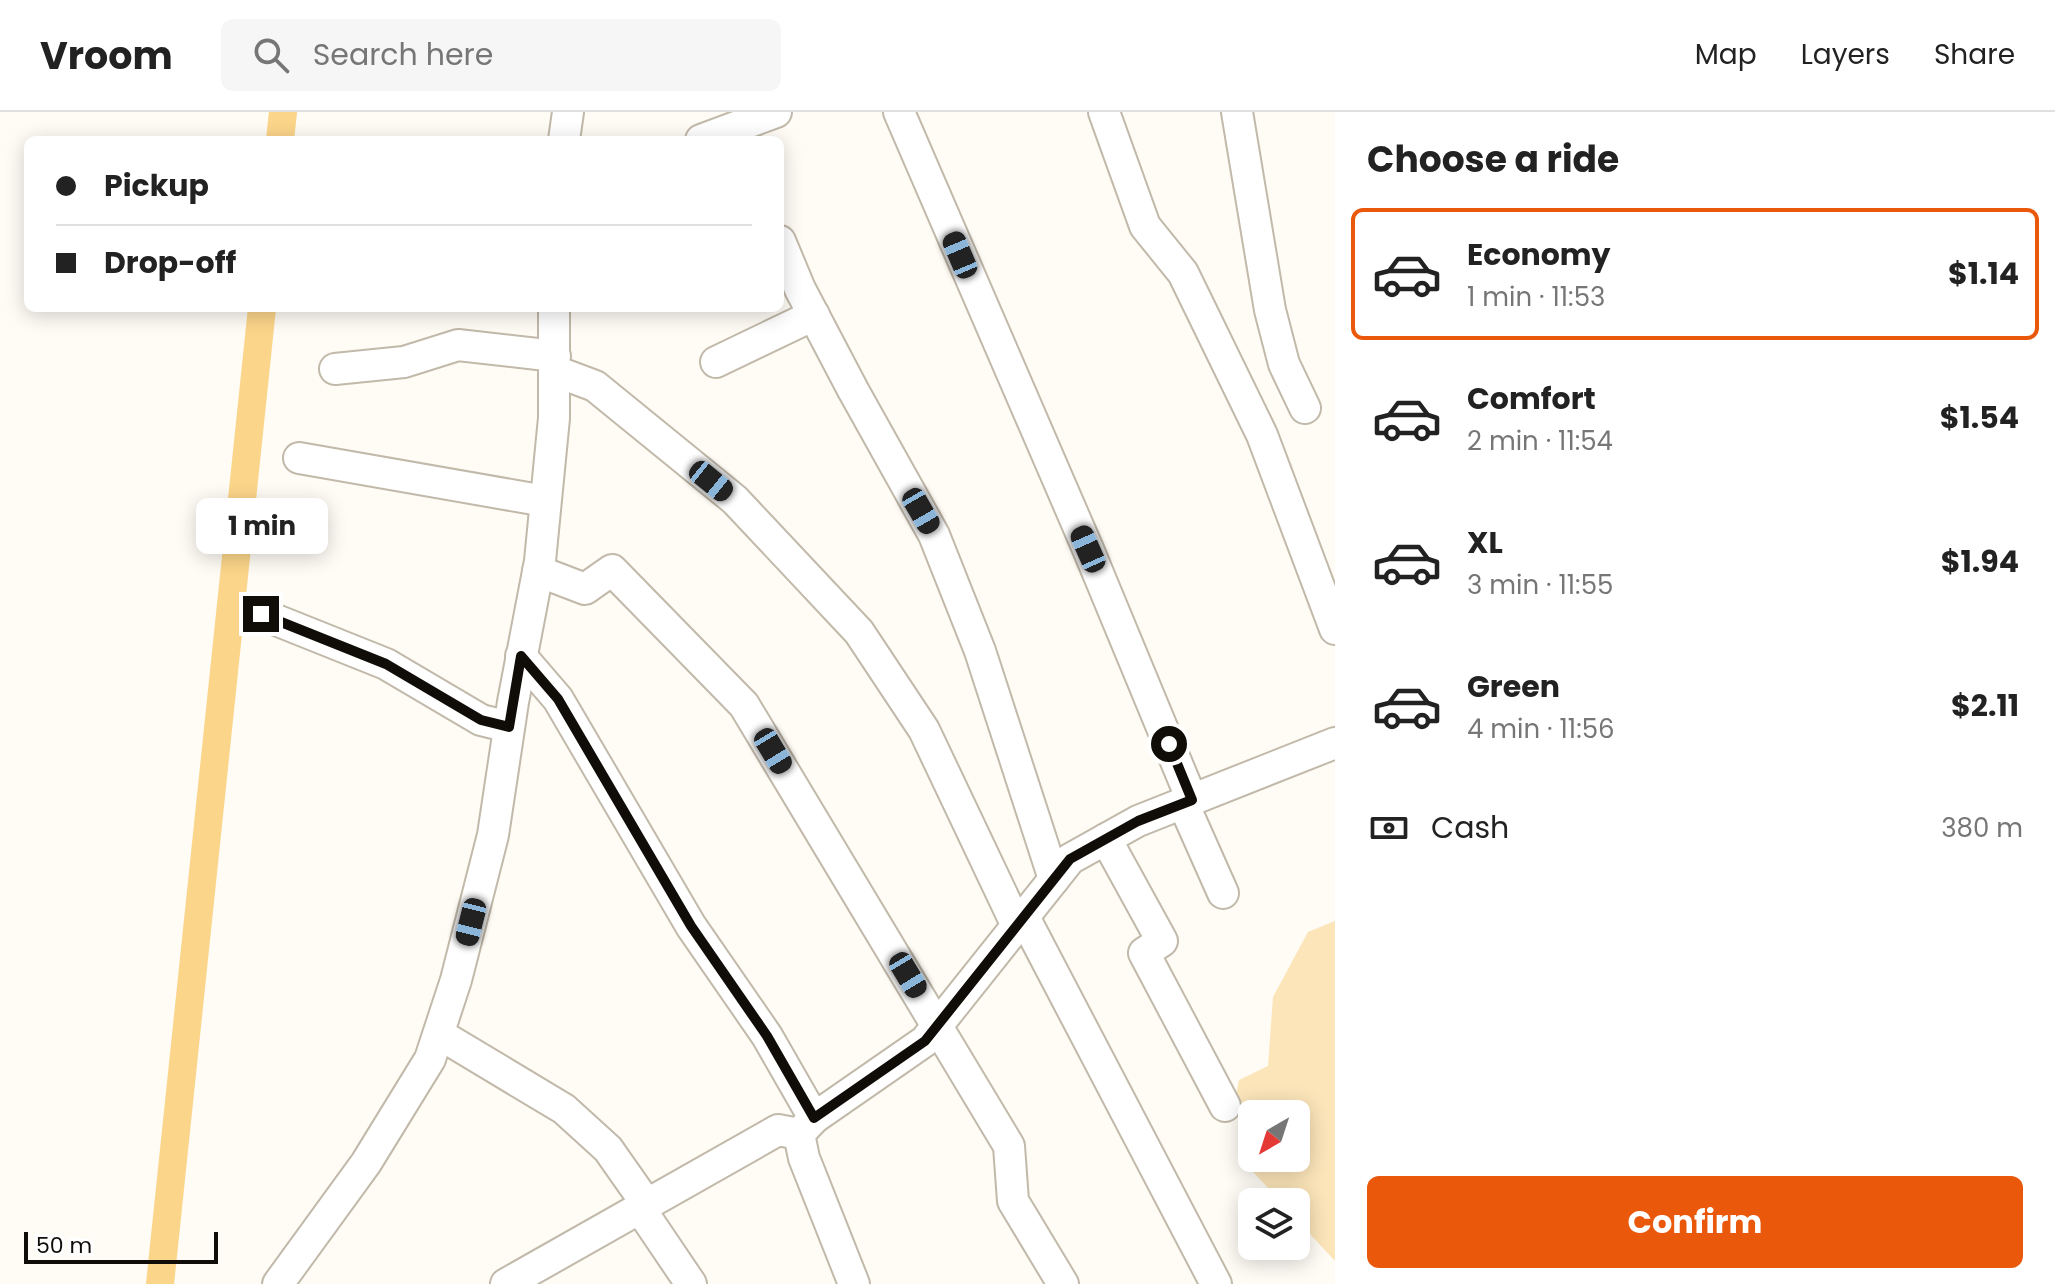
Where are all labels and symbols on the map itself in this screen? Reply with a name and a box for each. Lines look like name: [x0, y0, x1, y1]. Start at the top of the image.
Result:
car: [940, 228, 980, 282]
car: [685, 457, 737, 505]
car: [899, 484, 943, 538]
callout: 1 min: [195, 498, 327, 554]
car: [1067, 522, 1109, 576]
route end: [243, 596, 279, 632]
car: [750, 724, 796, 778]
route start: [1151, 726, 1187, 762]
car: [454, 896, 488, 948]
car: [885, 948, 931, 1002]
north arrow: [1238, 1100, 1310, 1172]
scale bar: [24, 1228, 218, 1264]

